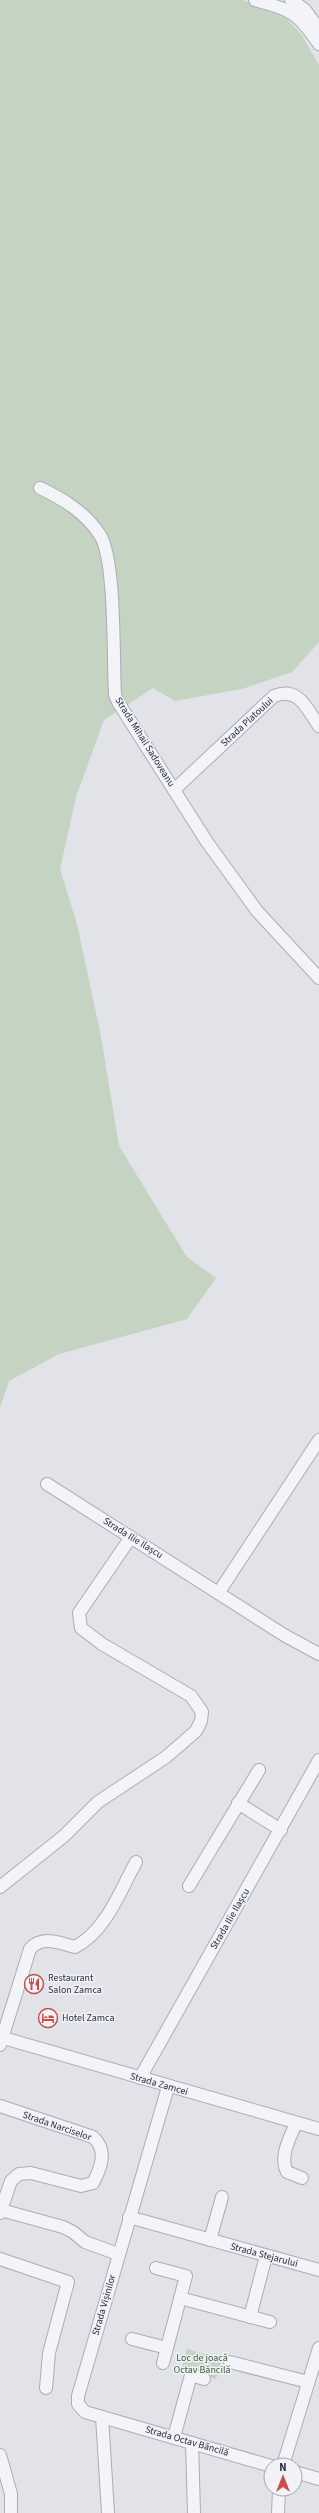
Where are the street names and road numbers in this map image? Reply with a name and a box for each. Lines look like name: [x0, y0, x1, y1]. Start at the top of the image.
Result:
street label: Strada Mihail Sadoveanu: [112, 694, 178, 790]
street label: Strada Platoului: [218, 694, 276, 750]
street label: Strada Ilie Ilașcu: [100, 1514, 166, 1562]
street label: Strada Ilie Ilașcu: [207, 1886, 253, 1952]
street label: Strada Zamcei: [128, 2069, 190, 2099]
street label: Strada Narciselor: [21, 2108, 94, 2144]
street label: Strada Stejarului: [229, 2239, 299, 2271]
street label: Strada Vișinilor: [89, 2272, 120, 2337]
street label: Strada Octav Băncilă: [144, 2422, 230, 2460]

